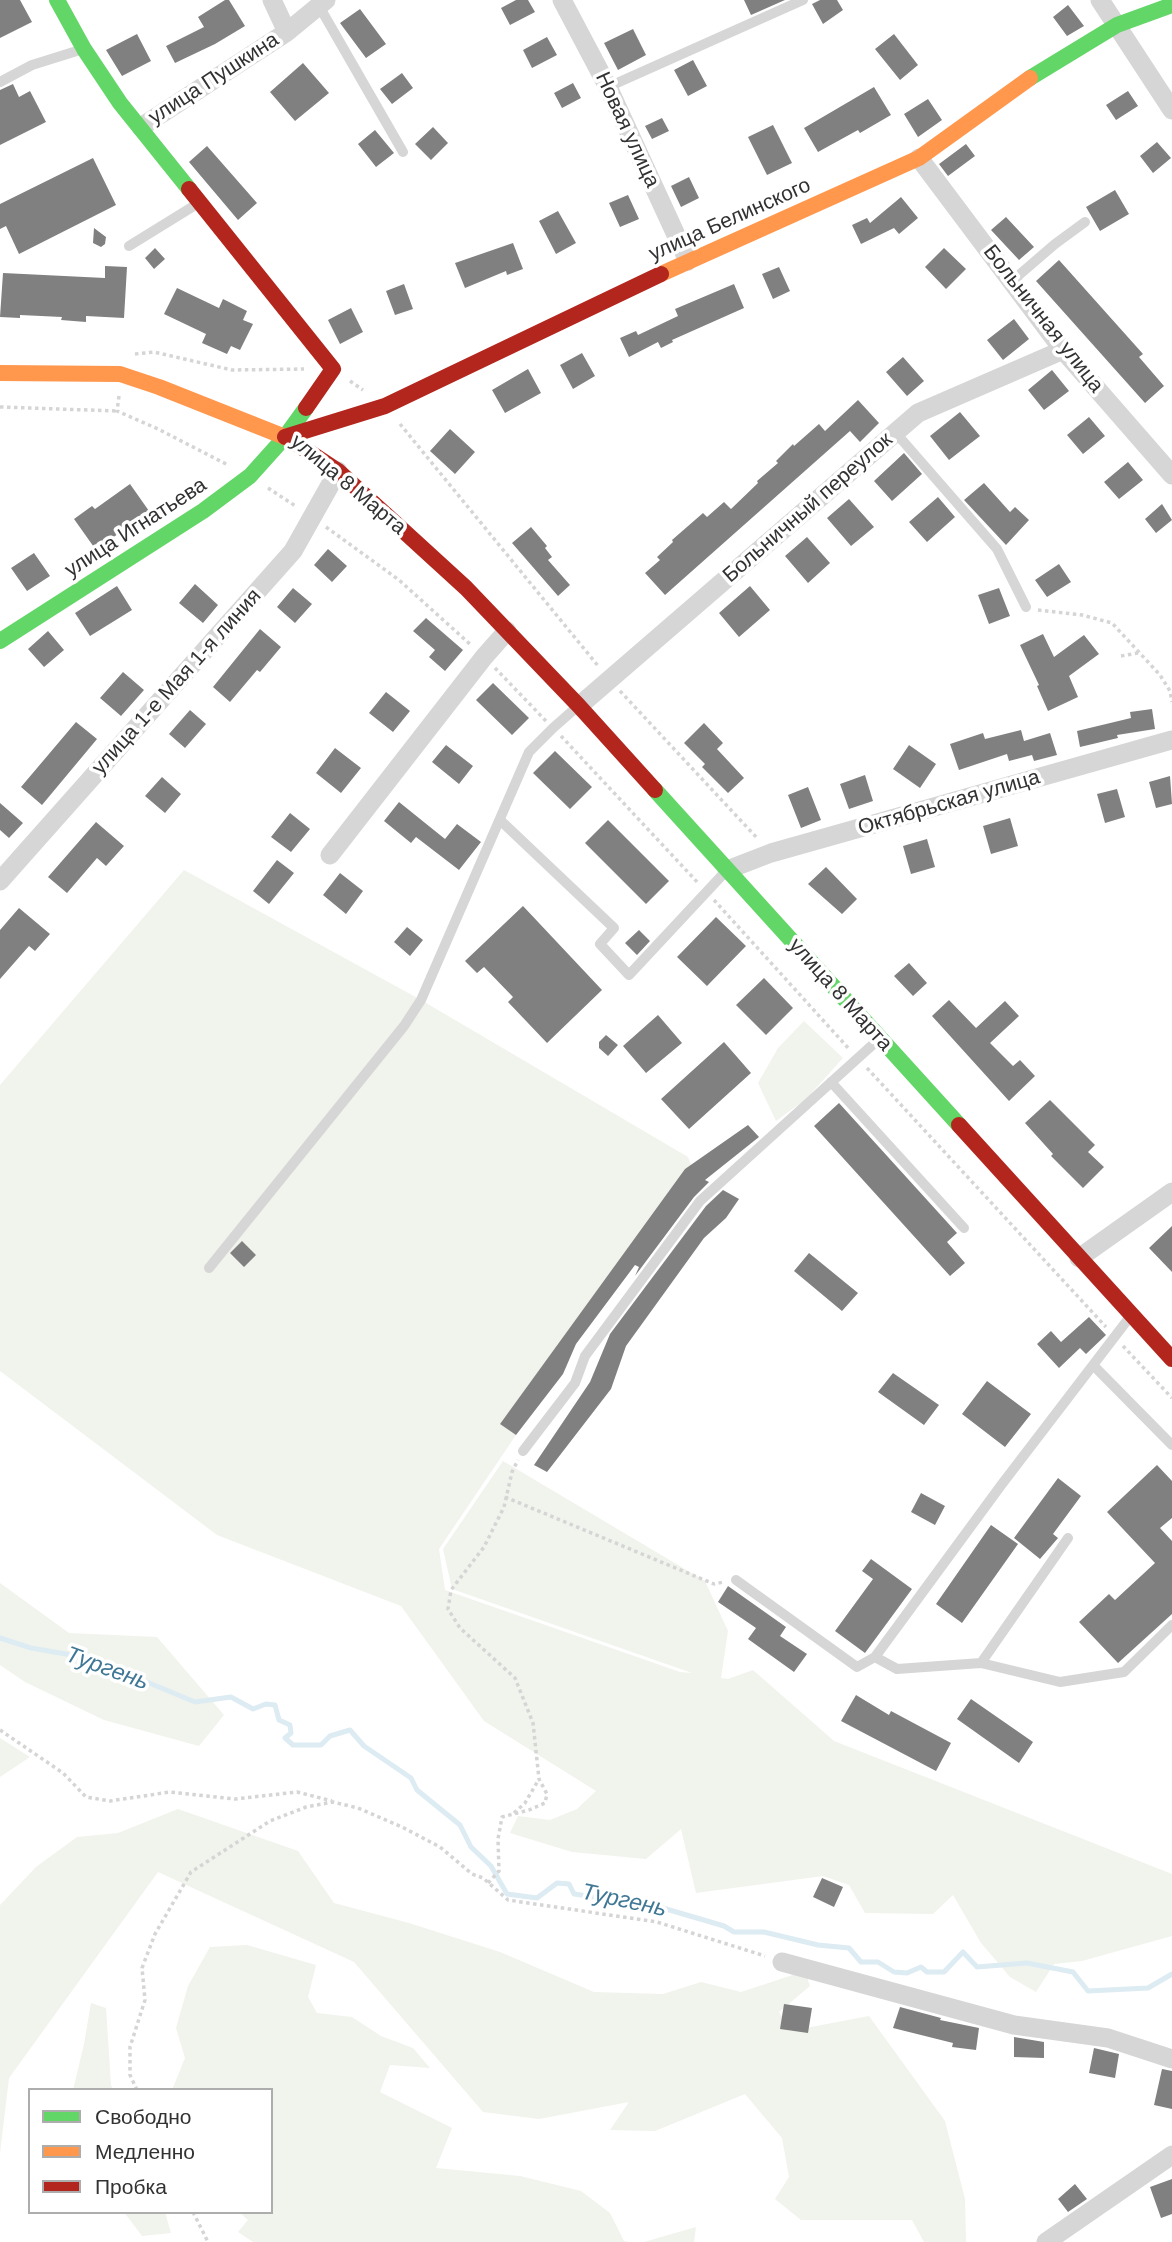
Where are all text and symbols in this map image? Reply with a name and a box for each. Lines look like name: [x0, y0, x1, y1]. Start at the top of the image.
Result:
street label: улица Пушкина: [144, 28, 284, 130]
street label: Новая улица: [589, 68, 665, 192]
street label: улица Белинского: [645, 173, 815, 267]
street label: Больничная улица: [977, 240, 1109, 398]
street label: Больничный переулок: [718, 428, 898, 588]
street label: улица 8 Марта: [285, 429, 411, 541]
street label: улица Игнатьева: [60, 473, 212, 583]
street label: улица 1-е Мая 1-я линия: [87, 584, 267, 780]
street label: Октябрьская улица: [855, 765, 1043, 841]
street label: улица 8 Марта: [783, 934, 897, 1056]
water label: Тургень: [62, 1641, 152, 1697]
water label: Тургень: [579, 1879, 669, 1923]
legend: [28, 2088, 273, 2214]
text: Свободно: [95, 2105, 192, 2128]
text: Медленно: [95, 2140, 195, 2163]
text: Пробка: [95, 2175, 167, 2198]

